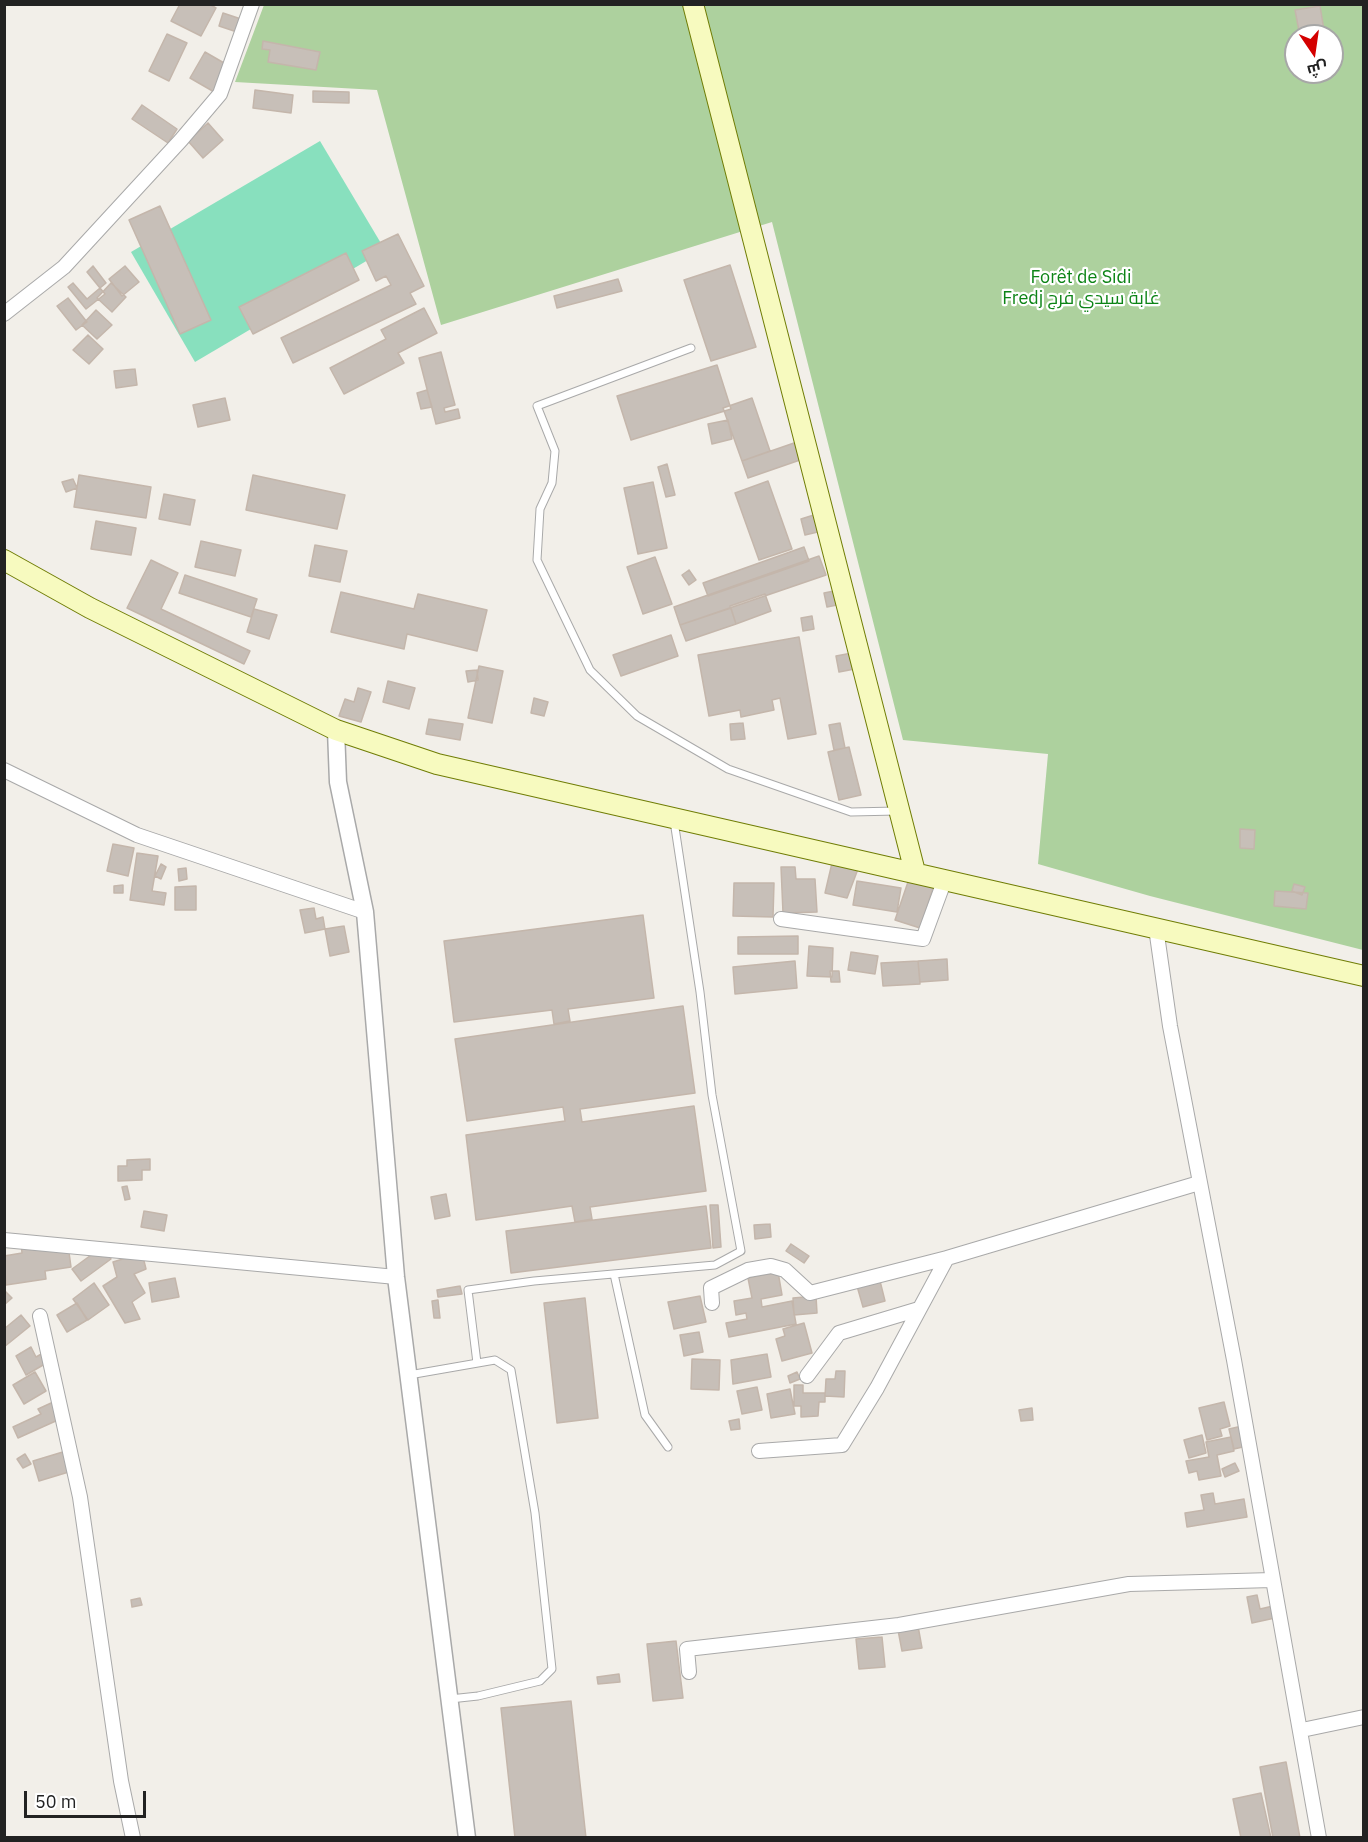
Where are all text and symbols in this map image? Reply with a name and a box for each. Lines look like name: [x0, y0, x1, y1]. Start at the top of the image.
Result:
north arrow: [1284, 24, 1344, 84]
text: ش: [1305, 58, 1330, 82]
park label: Forêt de Sidi Fredj غابة سيدي فرج: [1002, 267, 1160, 310]
scale bar: [27, 1779, 148, 1817]
text: 50 m: [35, 1790, 77, 1813]

